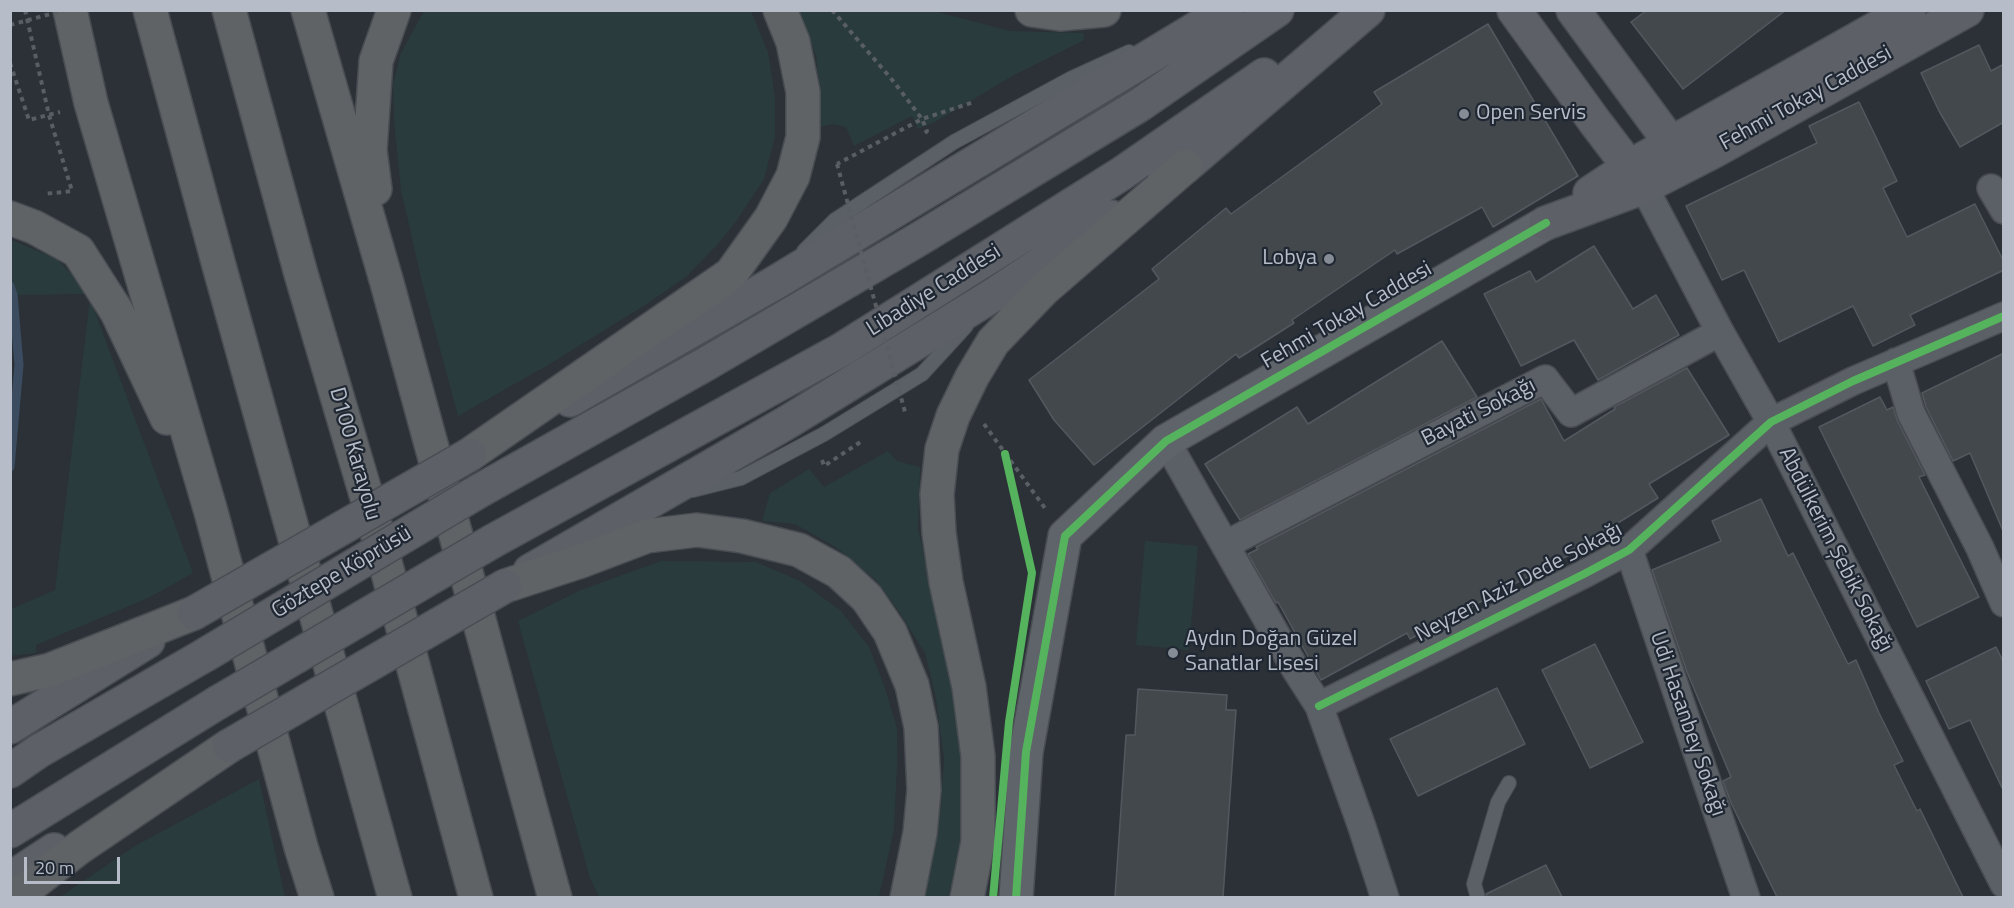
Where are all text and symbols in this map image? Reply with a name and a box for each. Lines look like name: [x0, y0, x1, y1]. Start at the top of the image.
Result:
street label: Fehmi Tokay Caddesi: [1715, 41, 1897, 157]
place label: Open Servis: [1476, 101, 1586, 127]
marker: Open Servis: [1457, 107, 1471, 121]
street label: Libadiye Caddesi: [862, 239, 1006, 343]
place label: Lobya: [1262, 246, 1317, 272]
marker: Lobya: [1322, 252, 1336, 266]
street label: Fehmi Tokay Caddesi: [1257, 256, 1437, 376]
street label: Bayati Sokağı: [1418, 373, 1540, 453]
street label: D100 Karayolu: [322, 385, 386, 523]
street label: Abdülkerim Şebik Sokağı: [1772, 443, 1898, 657]
street label: Neyzen Aziz Dede Sokağı: [1411, 517, 1627, 649]
street label: Göztepe Köprüsü: [267, 521, 417, 625]
place label: Aydın Doğan Güzel Sanatlar Lisesi: [1185, 627, 1357, 678]
street label: Udi Hasanbey Sokağı: [1643, 628, 1731, 820]
marker: Aydın Doğan Güzel Sanatlar Lisesi: [1166, 646, 1180, 660]
scale bar: [27, 845, 123, 883]
text: 20 m: [35, 854, 74, 881]

